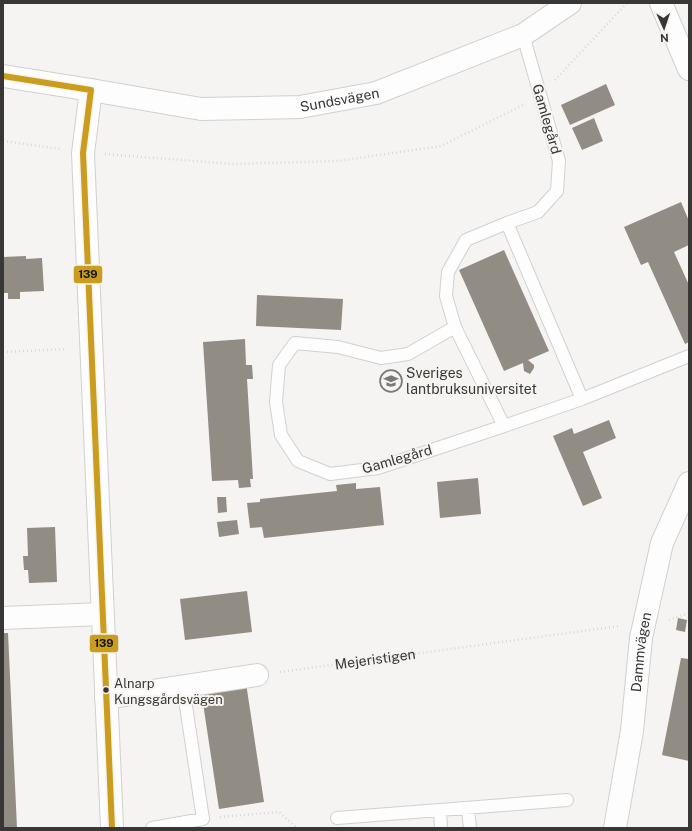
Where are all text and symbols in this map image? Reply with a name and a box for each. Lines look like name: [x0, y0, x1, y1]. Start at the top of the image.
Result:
north arrow: [644, 8, 684, 48]
text: N: [660, 32, 669, 44]
street label: Gamlegård: [529, 82, 565, 156]
street label: Sundsvägen: [299, 85, 381, 115]
line badge: 139: [73, 265, 103, 284]
text: 139: [78, 268, 98, 280]
place label: Sveriges lantbruksuniversitet: [406, 365, 537, 397]
school or university icon: Sveriges lantbruksuniversitet: [378, 368, 404, 394]
street label: Gamlegård: [360, 441, 434, 477]
street label: Dammvägen: [628, 610, 655, 693]
line badge: 139: [89, 634, 119, 653]
text: 139: [94, 637, 114, 649]
street label: Mejeristigen: [334, 646, 416, 672]
place label: Alnarp Kungsgårdsvägen: [114, 676, 223, 707]
marker: Alnarp Kungsgårdsvägen: [101, 685, 111, 695]

